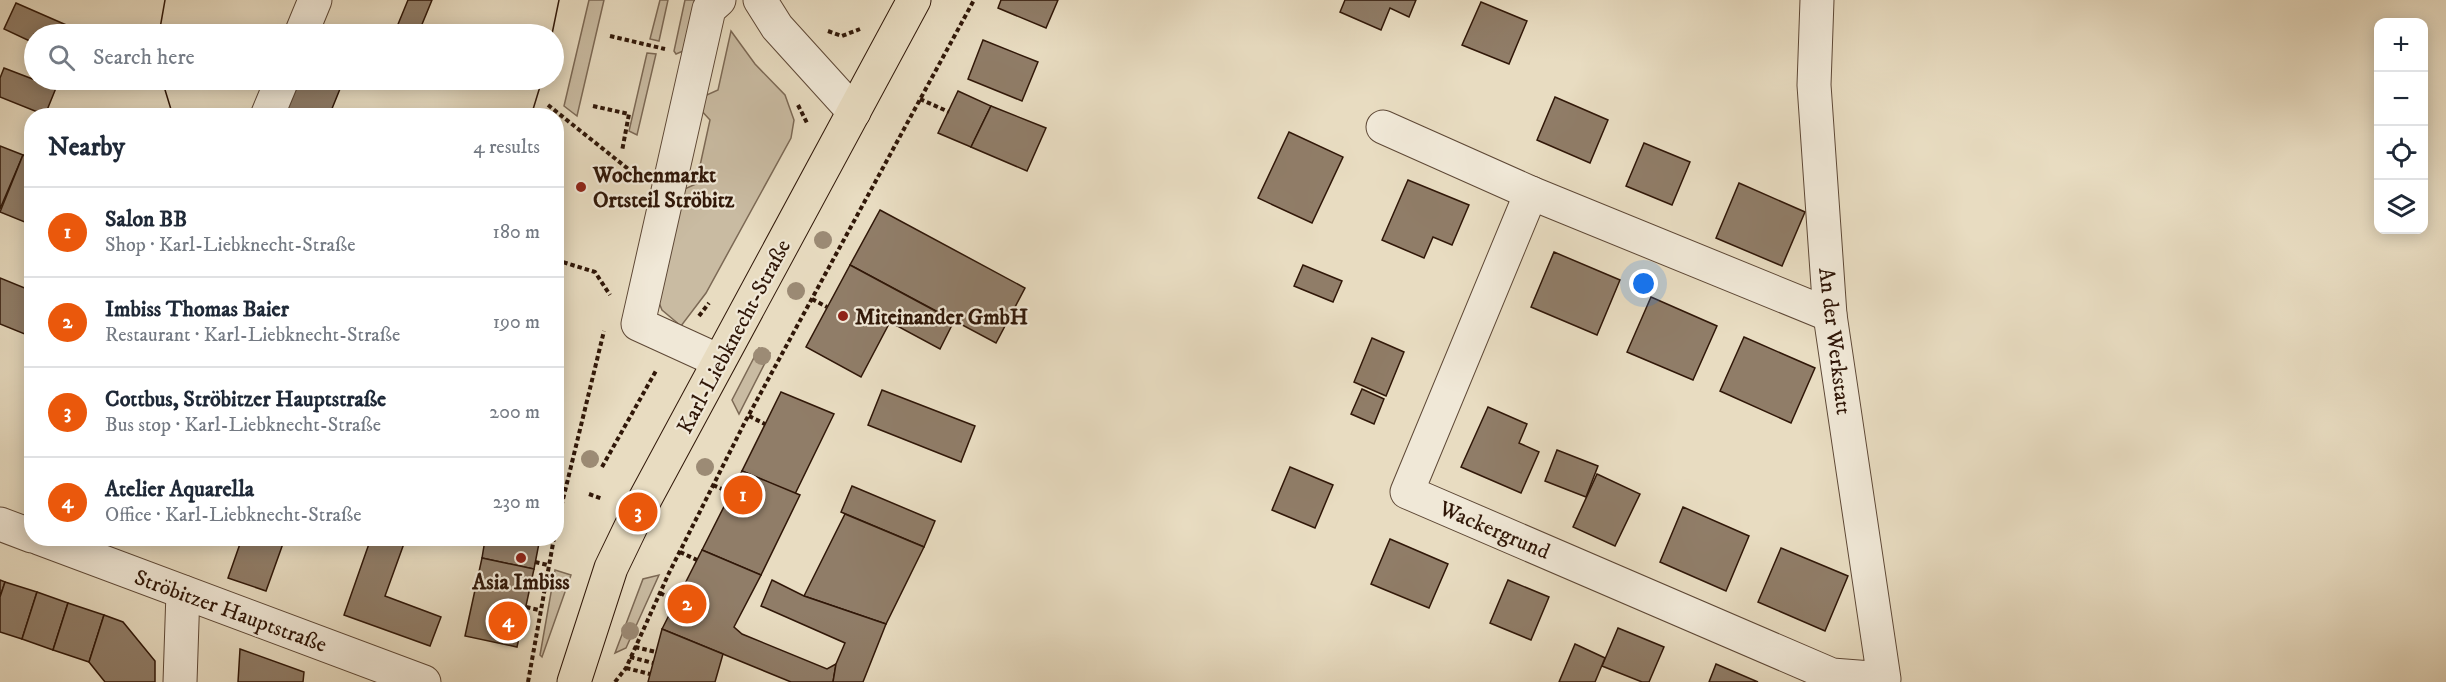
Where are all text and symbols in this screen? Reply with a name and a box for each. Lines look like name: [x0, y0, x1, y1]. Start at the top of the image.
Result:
map controls: [2374, 18, 2428, 234]
button: +: [2374, 18, 2428, 72]
search box: [24, 24, 564, 90]
icon: search: [45, 41, 78, 74]
text: Search here: [93, 44, 195, 71]
button: −: [2374, 72, 2428, 126]
button: locate: [2374, 126, 2428, 180]
text: Nearby: [48, 131, 125, 164]
text: 4 results: [473, 135, 540, 160]
place label: Wochenmarkt Ortsteil Ströbitz: [592, 162, 735, 214]
marker: Wochenmarkt Ortsteil Ströbitz: [574, 180, 588, 194]
button: layers: [2374, 180, 2428, 234]
text: Salon BB: [105, 206, 187, 233]
text: 1: [64, 220, 71, 245]
text: 180 m: [493, 220, 540, 245]
text: Shop · Karl-Liebknecht-Straße: [105, 233, 356, 258]
street label: Karl-Liebknecht-Straße: [672, 235, 797, 438]
street label: An der Werkstatt: [1812, 266, 1857, 416]
your location: [1629, 269, 1658, 298]
text: Imbiss Thomas Baier: [105, 296, 289, 323]
place label: Miteinander GmbH: [855, 304, 1028, 331]
marker: Miteinander GmbH: [836, 309, 850, 323]
text: 2: [63, 310, 72, 335]
text: 190 m: [493, 310, 540, 335]
text: Restaurant · Karl-Liebknecht-Straße: [105, 323, 400, 348]
text: Cottbus, Ströbitzer Hauptstraße: [105, 386, 386, 413]
text: 3: [64, 400, 71, 425]
text: 200 m: [489, 400, 540, 425]
text: Bus stop · Karl-Liebknecht-Straße: [105, 413, 381, 438]
pin: 1: [724, 472, 762, 518]
text: Atelier Aquarella: [105, 476, 254, 503]
text: 4: [62, 490, 73, 515]
text: 230 m: [493, 490, 540, 515]
pin: 3: [618, 490, 658, 534]
street label: Wackergrund: [1434, 495, 1554, 566]
text: Office · Karl-Liebknecht-Straße: [105, 503, 361, 528]
marker: Asia Imbiss: [514, 551, 528, 565]
street label: Ströbitzer Hauptstraße: [131, 564, 330, 659]
place label: Asia Imbiss: [471, 569, 570, 596]
pin: 2: [668, 582, 706, 626]
pin: 4: [488, 598, 528, 644]

